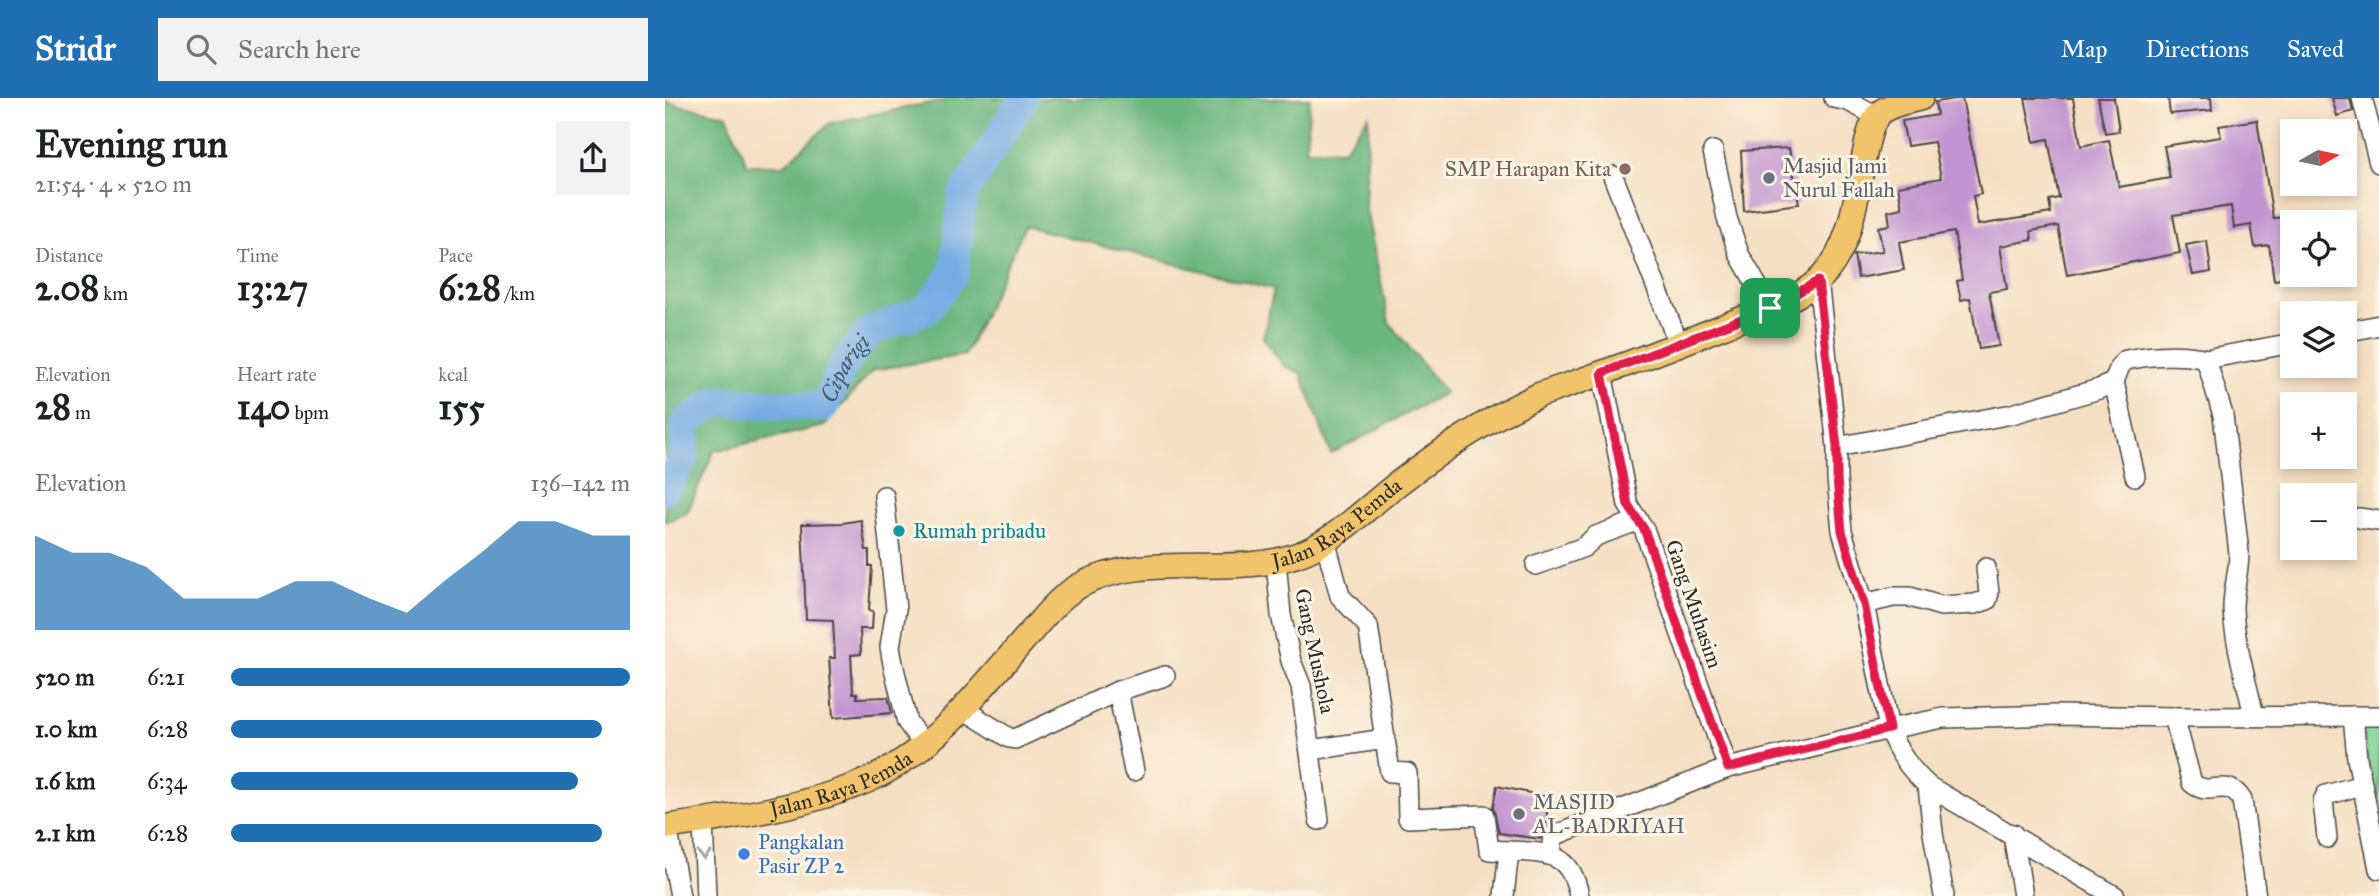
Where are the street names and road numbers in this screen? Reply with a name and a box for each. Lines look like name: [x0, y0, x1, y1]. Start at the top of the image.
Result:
street label: Jalan Raya Pemda: [1268, 472, 1407, 575]
street label: Gang Muhasim: [1660, 536, 1728, 672]
street label: Gang Mushola: [1289, 586, 1341, 716]
street label: Jalan Raya Pemda: [765, 745, 917, 823]

